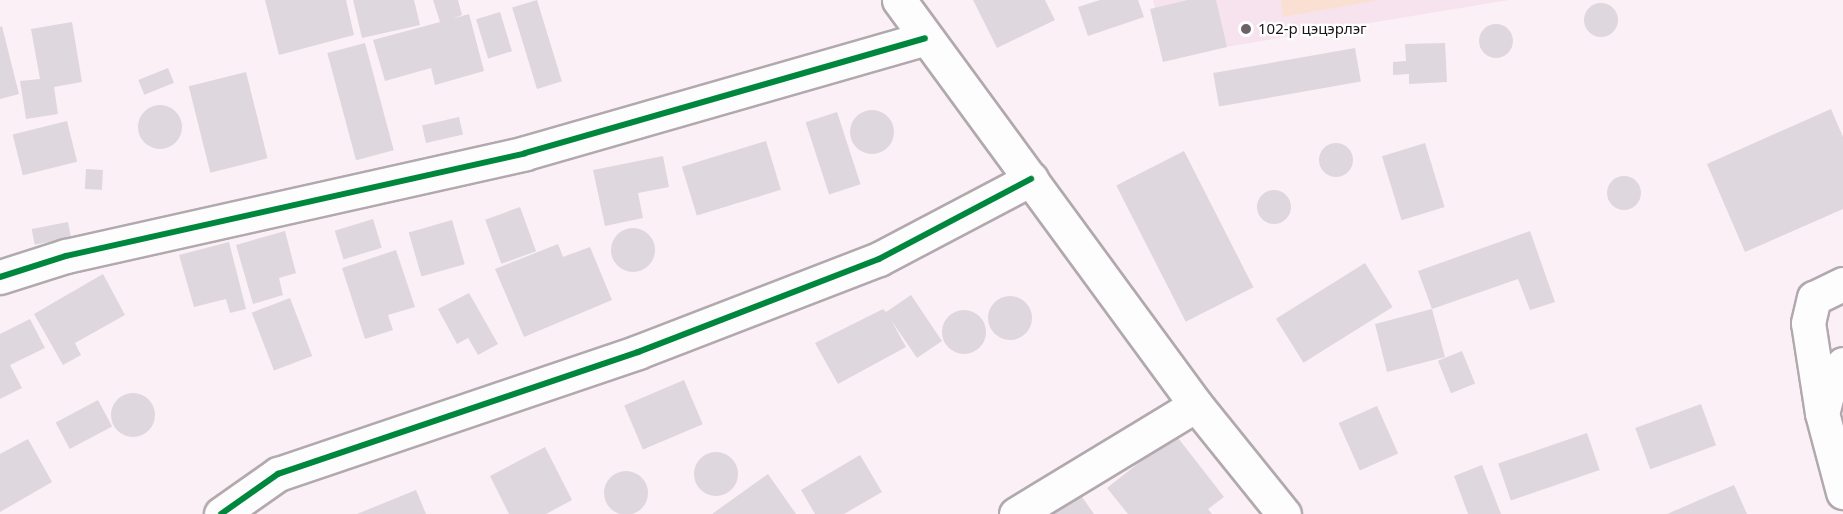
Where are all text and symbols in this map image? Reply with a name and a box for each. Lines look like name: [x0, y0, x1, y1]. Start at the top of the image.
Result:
place label: 102-р цэцэрлэг: [1258, 20, 1367, 38]
marker: 102-р цэцэрлэг: [1239, 22, 1253, 36]

